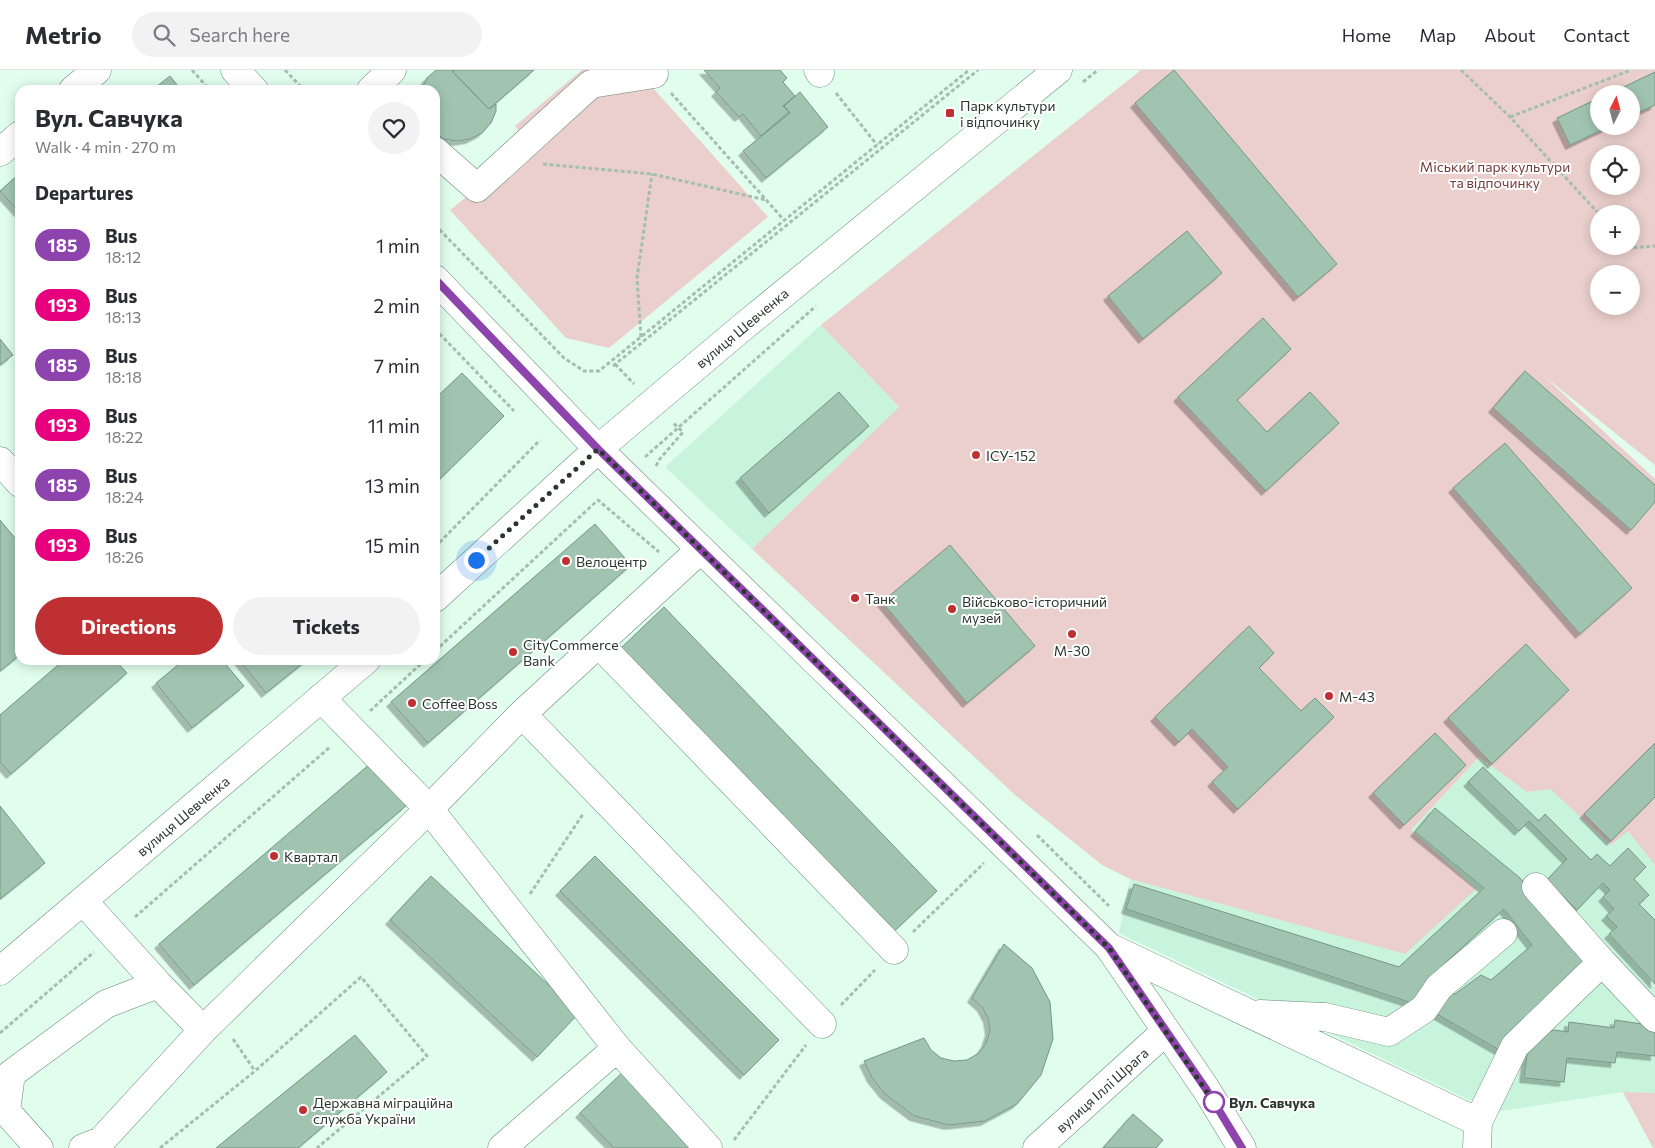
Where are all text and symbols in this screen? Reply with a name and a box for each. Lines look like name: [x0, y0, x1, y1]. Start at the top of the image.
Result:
search box: [132, 12, 482, 57]
text: Metrio: [25, 20, 102, 49]
icon: search: [150, 21, 178, 49]
text: Search here: [190, 23, 290, 46]
text: Home: [1342, 24, 1391, 46]
text: Map: [1419, 24, 1456, 46]
text: About: [1484, 24, 1536, 46]
text: Contact: [1564, 24, 1630, 46]
north arrow: [1590, 85, 1640, 135]
map controls: [1590, 85, 1640, 315]
place label: Парк культури і відпочинку: [960, 97, 1056, 130]
button: heart: [368, 102, 420, 154]
text: Вул. Савчука: [35, 103, 183, 132]
marker: Парк культури і відпочинку: [944, 107, 956, 119]
text: Walk · 4 min · 270 m: [35, 137, 176, 156]
button: locate: [1590, 145, 1640, 195]
park label: Міський парк культури та відпочинку: [1420, 158, 1570, 191]
text: Departures: [35, 181, 133, 204]
button: +: [1590, 205, 1640, 255]
text: Bus: [105, 224, 137, 247]
text: 185: [48, 234, 77, 256]
text: 1 min: [376, 234, 420, 257]
text: 18:12: [105, 247, 141, 266]
button: −: [1590, 265, 1640, 315]
text: Bus: [105, 284, 137, 307]
street label: вулиця Шевченка: [692, 284, 792, 372]
text: 193: [48, 294, 77, 316]
text: 2 min: [373, 294, 420, 317]
text: 18:13: [105, 307, 141, 326]
text: Bus: [105, 344, 137, 367]
text: 185: [48, 354, 77, 376]
text: 7 min: [374, 354, 420, 377]
text: 18:18: [105, 367, 142, 386]
text: Bus: [105, 404, 137, 427]
text: 193: [48, 414, 77, 436]
text: 11 min: [368, 414, 420, 437]
text: 18:22: [105, 427, 143, 446]
place label: ІСУ-152: [986, 447, 1036, 464]
marker: ІСУ-152: [970, 449, 982, 461]
text: Bus: [105, 464, 137, 487]
text: 185: [48, 474, 77, 496]
text: 13 min: [365, 474, 420, 497]
text: 18:24: [105, 487, 144, 506]
text: Bus: [105, 524, 137, 547]
text: 193: [48, 534, 77, 556]
text: 15 min: [365, 534, 420, 557]
text: 18:26: [105, 547, 144, 566]
your location: [464, 548, 489, 573]
place label: Велоцентр: [576, 553, 647, 570]
marker: Велоцентр: [560, 555, 572, 567]
place label: Танк: [865, 590, 896, 607]
marker: Танк: [849, 592, 861, 604]
place label: Військово-історичний музей: [962, 593, 1107, 626]
button: Directions: [35, 597, 223, 655]
button: Tickets: [233, 597, 420, 655]
marker: Військово-історичний музей: [946, 603, 958, 615]
marker: М-30: [1066, 628, 1078, 640]
place label: CityCommerce Bank: [523, 636, 619, 669]
place label: М-30: [1054, 642, 1090, 659]
marker: CityCommerce Bank: [507, 646, 519, 658]
place label: М-43: [1339, 688, 1375, 705]
marker: М-43: [1323, 690, 1335, 702]
place label: Coffee Boss: [422, 695, 498, 712]
marker: Coffee Boss: [406, 697, 418, 709]
street label: вулиця Шевченка: [133, 772, 233, 860]
place label: Квартал: [284, 848, 338, 865]
marker: Квартал: [268, 850, 280, 862]
street label: вулиця Іллі Шрага: [1052, 1044, 1152, 1136]
marker: Вул. Савчука: [1203, 1091, 1225, 1113]
place label: Державна міграційна служба України: [313, 1094, 453, 1127]
place label: Вул. Савчука: [1229, 1094, 1315, 1111]
marker: Державна міграційна служба України: [297, 1104, 309, 1116]

